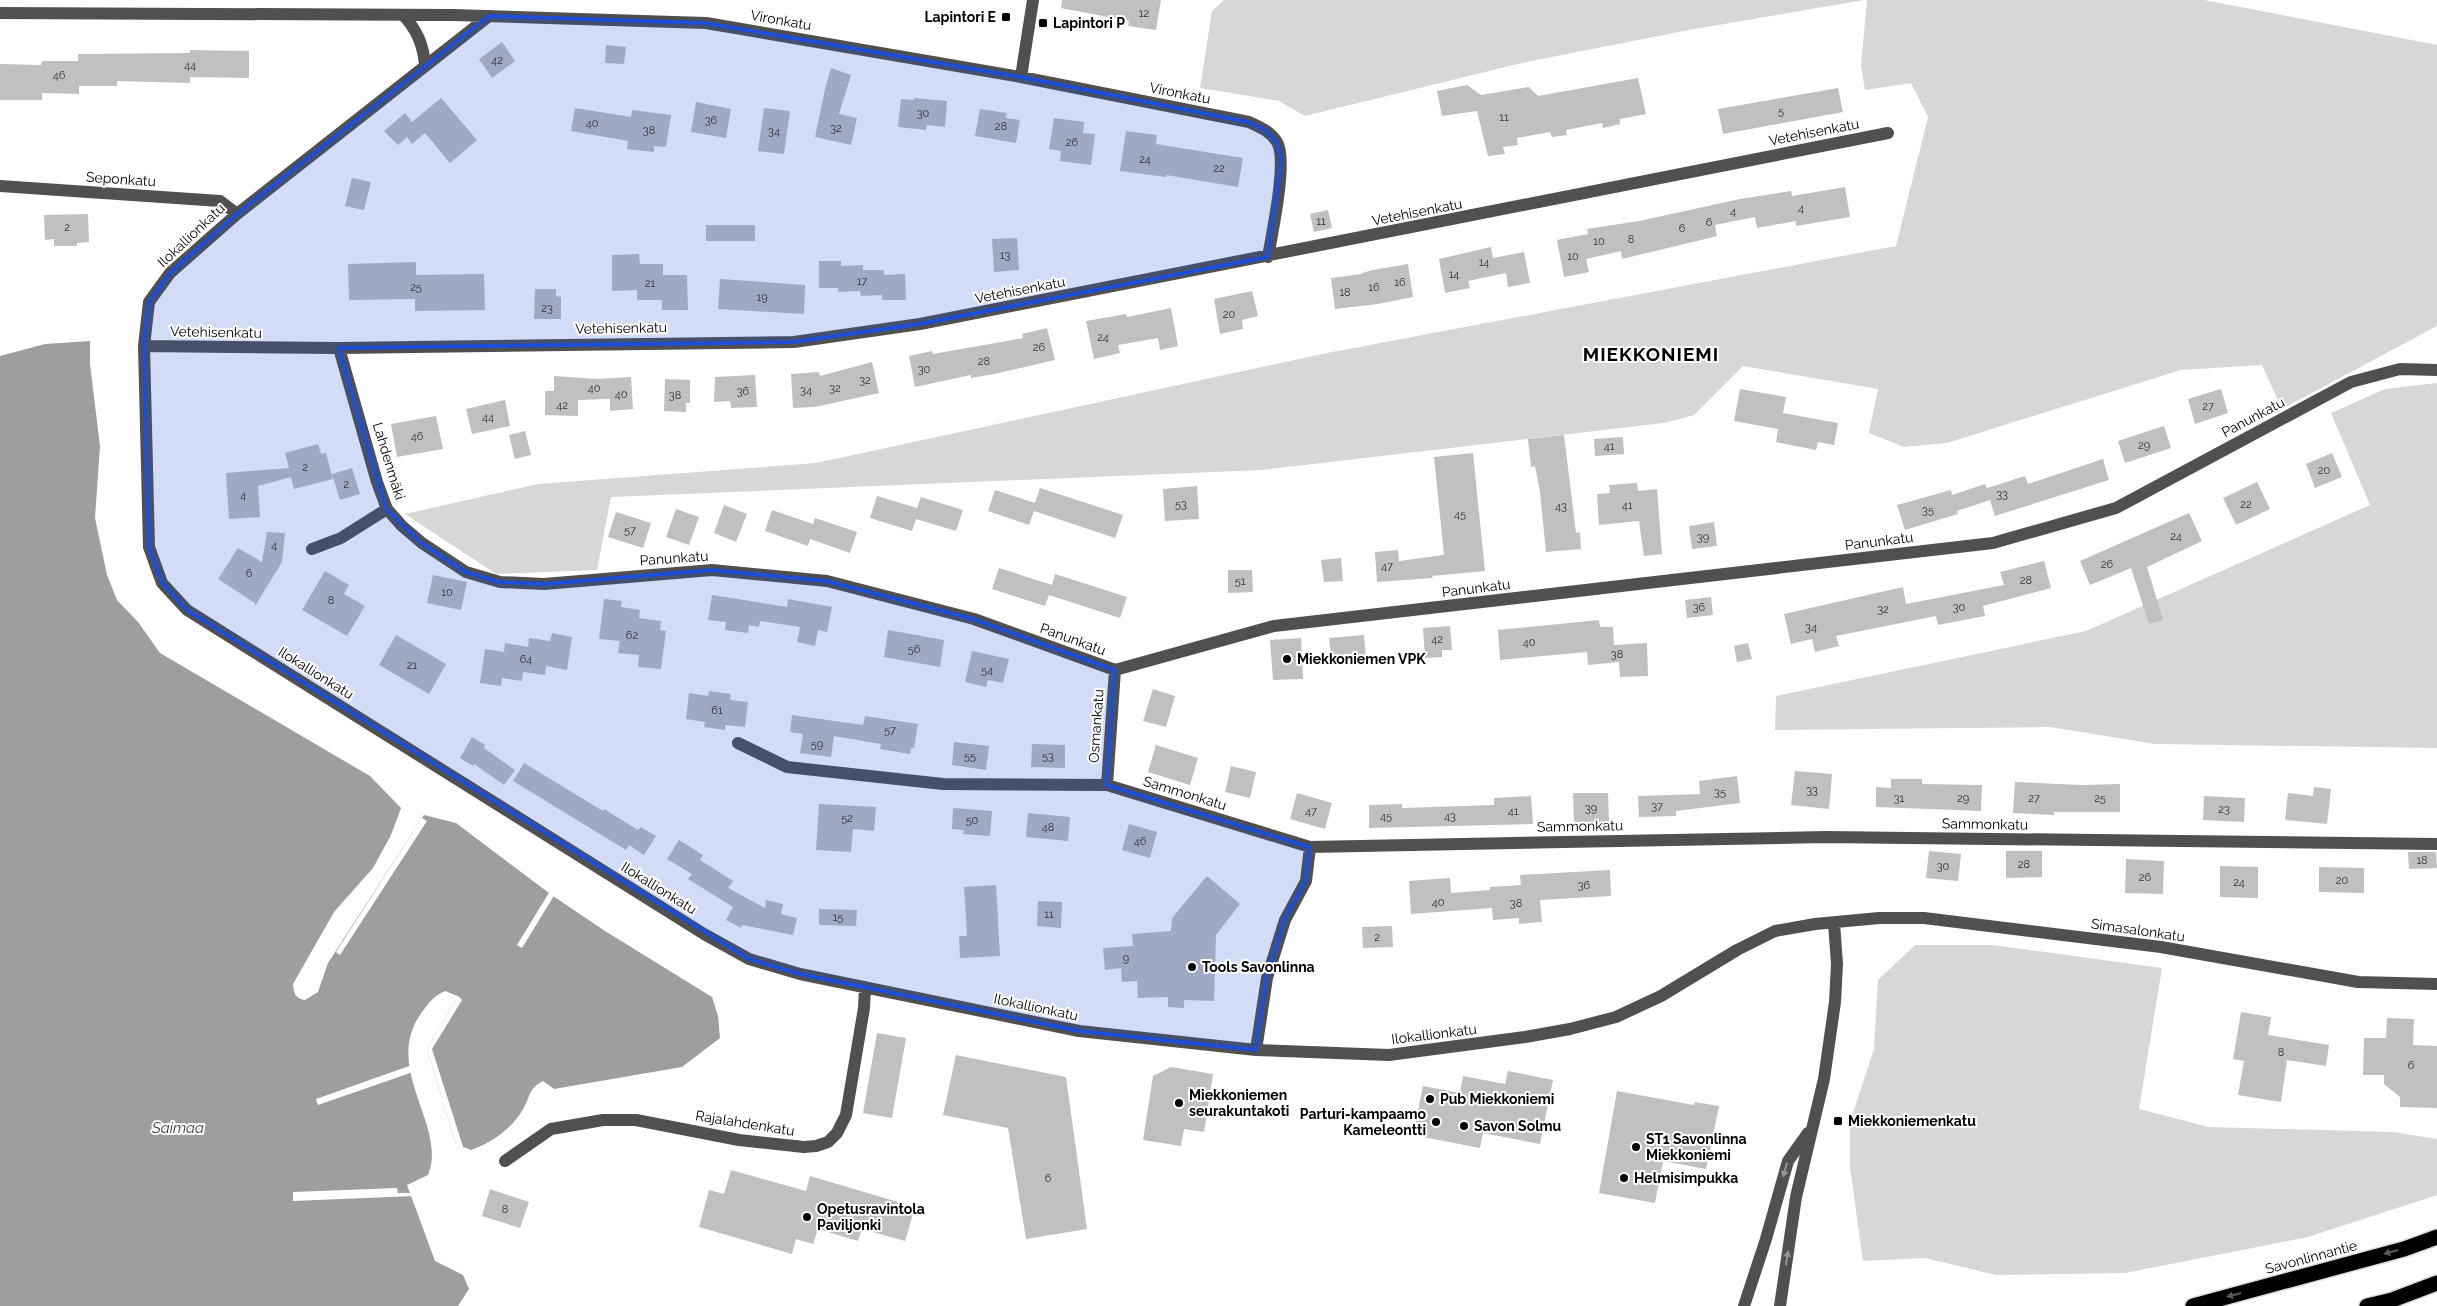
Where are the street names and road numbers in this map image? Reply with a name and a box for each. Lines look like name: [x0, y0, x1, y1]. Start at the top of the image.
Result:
street label: Vironkatu: [749, 7, 813, 33]
street label: Vironkatu: [1148, 79, 1212, 107]
street label: Vetehisenkatu: [1767, 115, 1861, 149]
street label: Seponkatu: [86, 169, 156, 189]
street label: Vetehisenkatu: [1370, 195, 1464, 229]
street label: Ilokallionkatu: [154, 200, 228, 270]
street label: Vetehisenkatu: [973, 273, 1067, 307]
street label: Vetehisenkatu: [575, 319, 667, 337]
street label: Vetehisenkatu: [170, 323, 262, 341]
street label: Panunkatu: [2219, 394, 2287, 440]
street label: Lahdenmäki: [370, 420, 408, 502]
street label: Panunkatu: [1844, 529, 1914, 553]
street label: Panunkatu: [639, 548, 709, 568]
street label: Panunkatu: [1441, 576, 1511, 600]
street label: Panunkatu: [1038, 620, 1108, 658]
street label: Ilokallionkatu: [275, 643, 357, 703]
street label: Osmankatu: [1085, 689, 1107, 763]
street label: Sammonkatu: [1141, 773, 1229, 813]
street label: Sammonkatu: [1942, 815, 2028, 833]
street label: Sammonkatu: [1537, 817, 1623, 835]
street label: Ilokallionkatu: [618, 858, 700, 918]
street label: Simasalonkatu: [2090, 915, 2186, 945]
street label: Ilokallionkatu: [992, 990, 1080, 1024]
street label: Ilokallionkatu: [1390, 1021, 1478, 1047]
street label: Rajalahdenkatu: [694, 1107, 796, 1139]
street label: Savonlinnantie: [2263, 1237, 2359, 1277]

